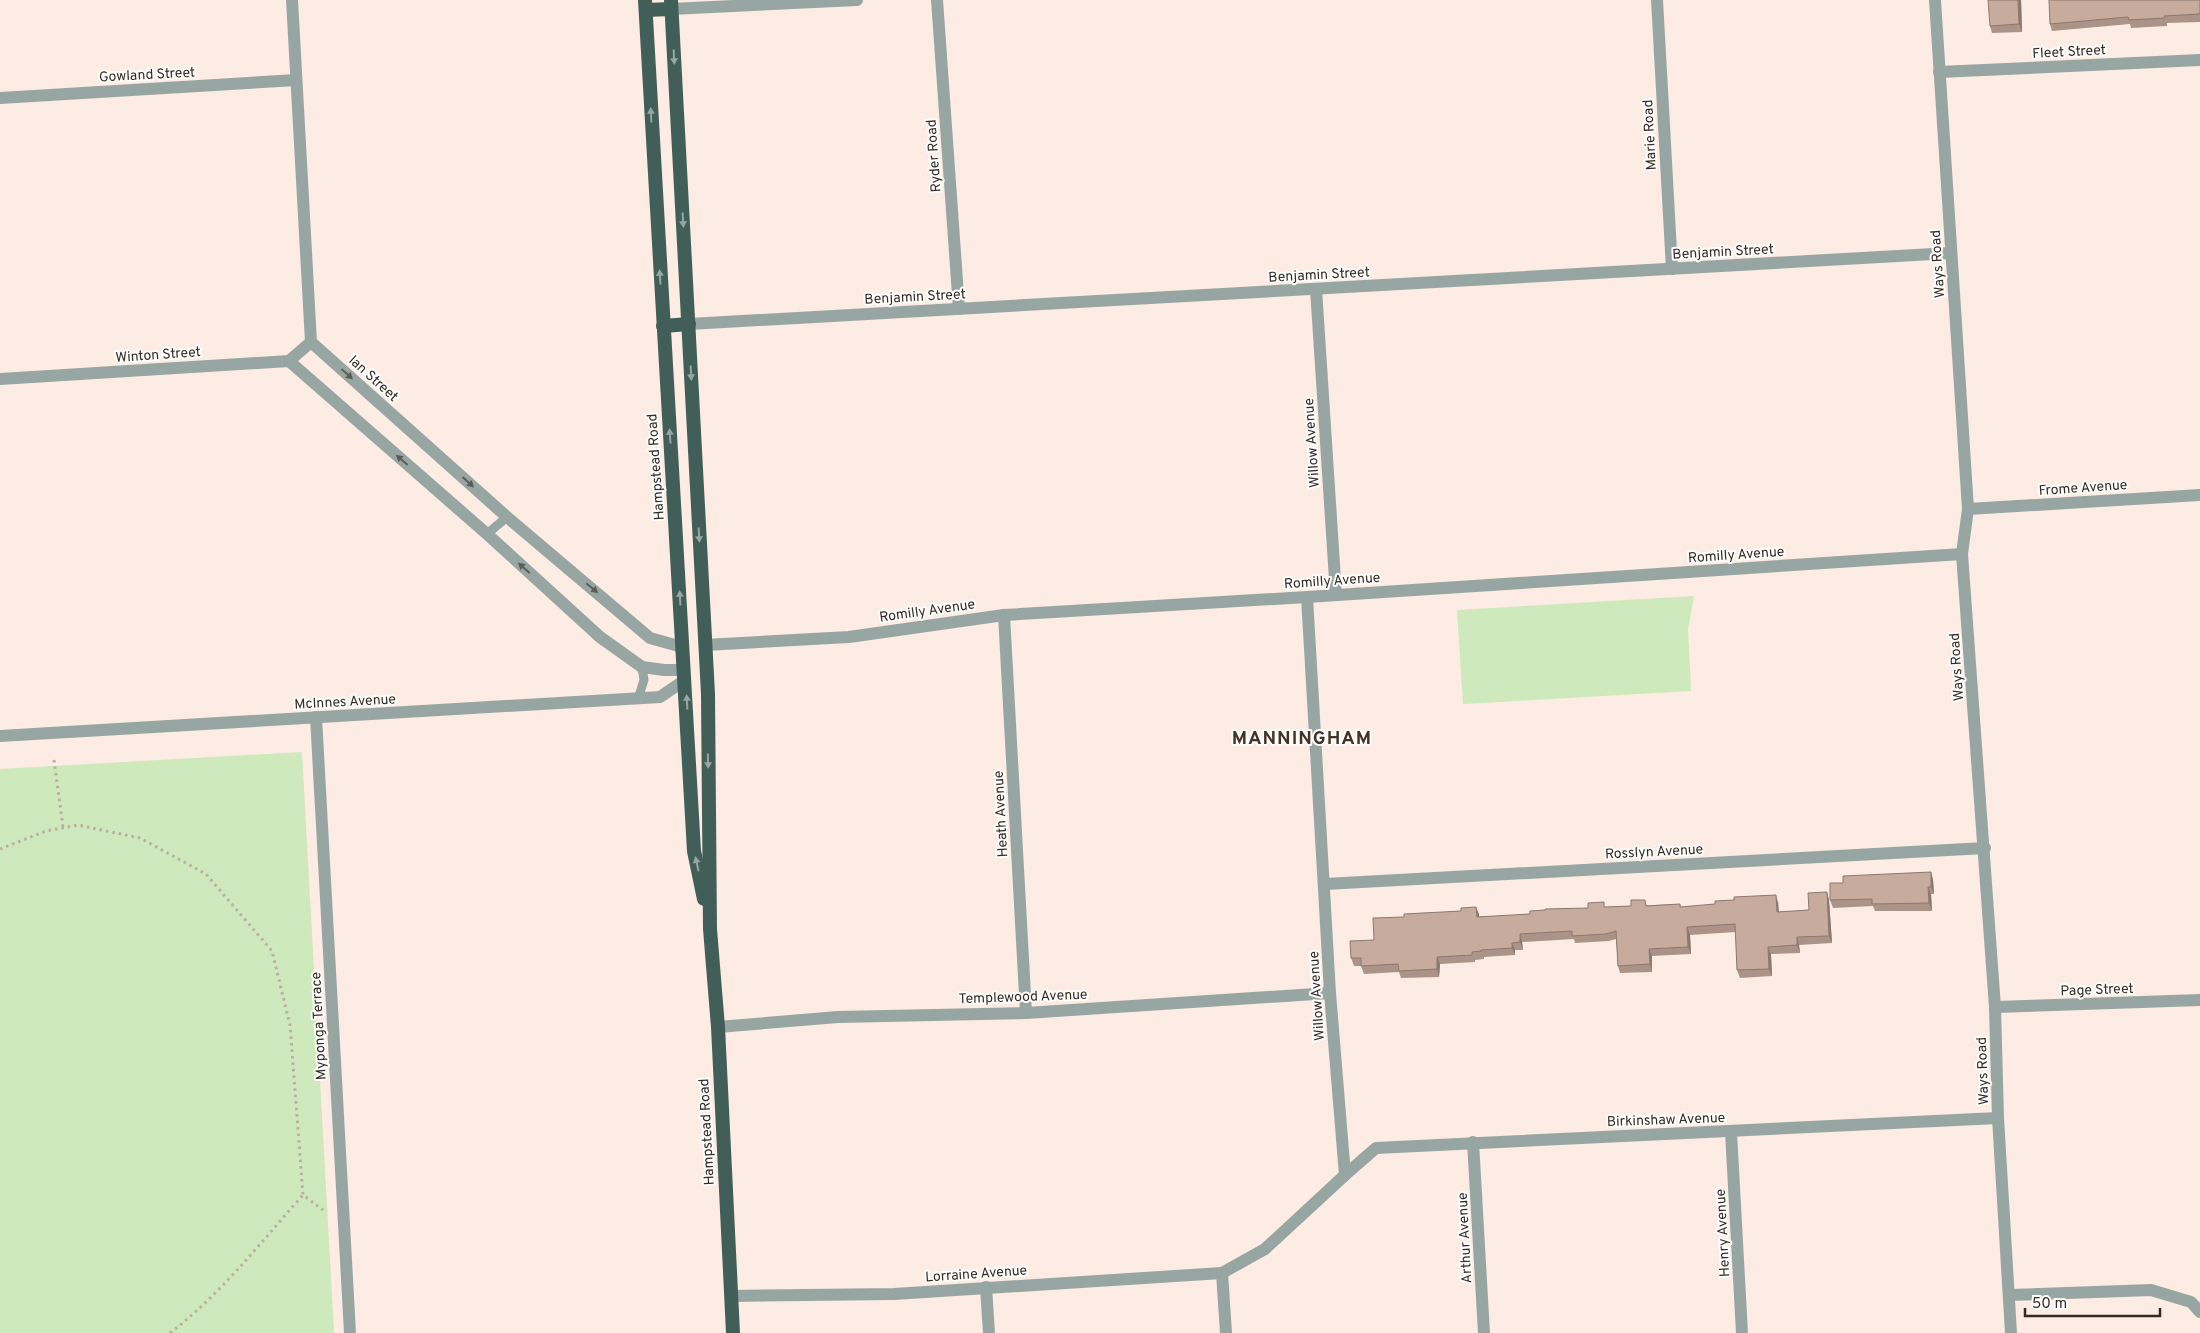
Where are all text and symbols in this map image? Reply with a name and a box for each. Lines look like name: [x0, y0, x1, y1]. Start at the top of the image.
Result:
street label: Fleet Street: [2032, 42, 2106, 63]
one-way arrow: [671, 50, 679, 66]
street label: Gowland Street: [99, 64, 196, 87]
street label: Marie Road: [1640, 99, 1661, 171]
one-way arrow: [647, 107, 655, 123]
street label: Ryder Road: [923, 119, 946, 193]
one-way arrow: [680, 212, 688, 228]
street label: Ways Road: [1928, 229, 1949, 298]
street label: Benjamin Street: [1672, 241, 1774, 264]
street label: Benjamin Street: [1268, 264, 1370, 287]
one-way arrow: [655, 269, 663, 285]
street label: Benjamin Street: [864, 286, 966, 309]
street label: Winton Street: [115, 344, 201, 367]
street label: Ian Street: [345, 352, 401, 406]
one-way arrow: [688, 365, 696, 381]
one-way arrow: [341, 368, 353, 380]
street label: Willow Avenue: [1301, 397, 1324, 488]
street label: Hampstead Road: [644, 413, 669, 521]
one-way arrow: [665, 428, 673, 444]
one-way arrow: [397, 454, 409, 466]
one-way arrow: [462, 476, 474, 488]
street label: Frome Avenue: [2038, 477, 2128, 500]
one-way arrow: [696, 527, 704, 543]
street label: Romilly Avenue: [1687, 544, 1785, 567]
one-way arrow: [518, 562, 530, 574]
street label: Romilly Avenue: [1283, 570, 1381, 593]
one-way arrow: [585, 583, 598, 594]
one-way arrow: [675, 590, 683, 606]
street label: Romilly Avenue: [878, 596, 976, 627]
street label: Ways Road: [1947, 632, 1968, 701]
street label: McInnes Avenue: [294, 691, 396, 714]
one-way arrow: [682, 694, 690, 710]
district label: MANNINGHAM: [1232, 727, 1372, 751]
one-way arrow: [705, 753, 713, 769]
street label: Heath Avenue: [991, 770, 1012, 858]
street label: Rosslyn Avenue: [1604, 841, 1704, 864]
one-way arrow: [692, 856, 700, 872]
street label: Willow Avenue: [1306, 950, 1329, 1041]
street label: Myponga Terrace: [308, 971, 331, 1080]
street label: Page Street: [2060, 981, 2134, 1000]
street label: Templewood Avenue: [958, 987, 1088, 1008]
street label: Ways Road: [1974, 1037, 1993, 1105]
street label: Hampstead Road: [696, 1078, 719, 1186]
street label: Birkinshaw Avenue: [1607, 1110, 1725, 1131]
street label: Henry Avenue: [1713, 1188, 1734, 1277]
street label: Arthur Avenue: [1455, 1192, 1476, 1284]
street label: Lorraine Avenue: [925, 1262, 1028, 1287]
scale bar: [2025, 1286, 2160, 1318]
text: 50 m: [2032, 1295, 2067, 1314]

